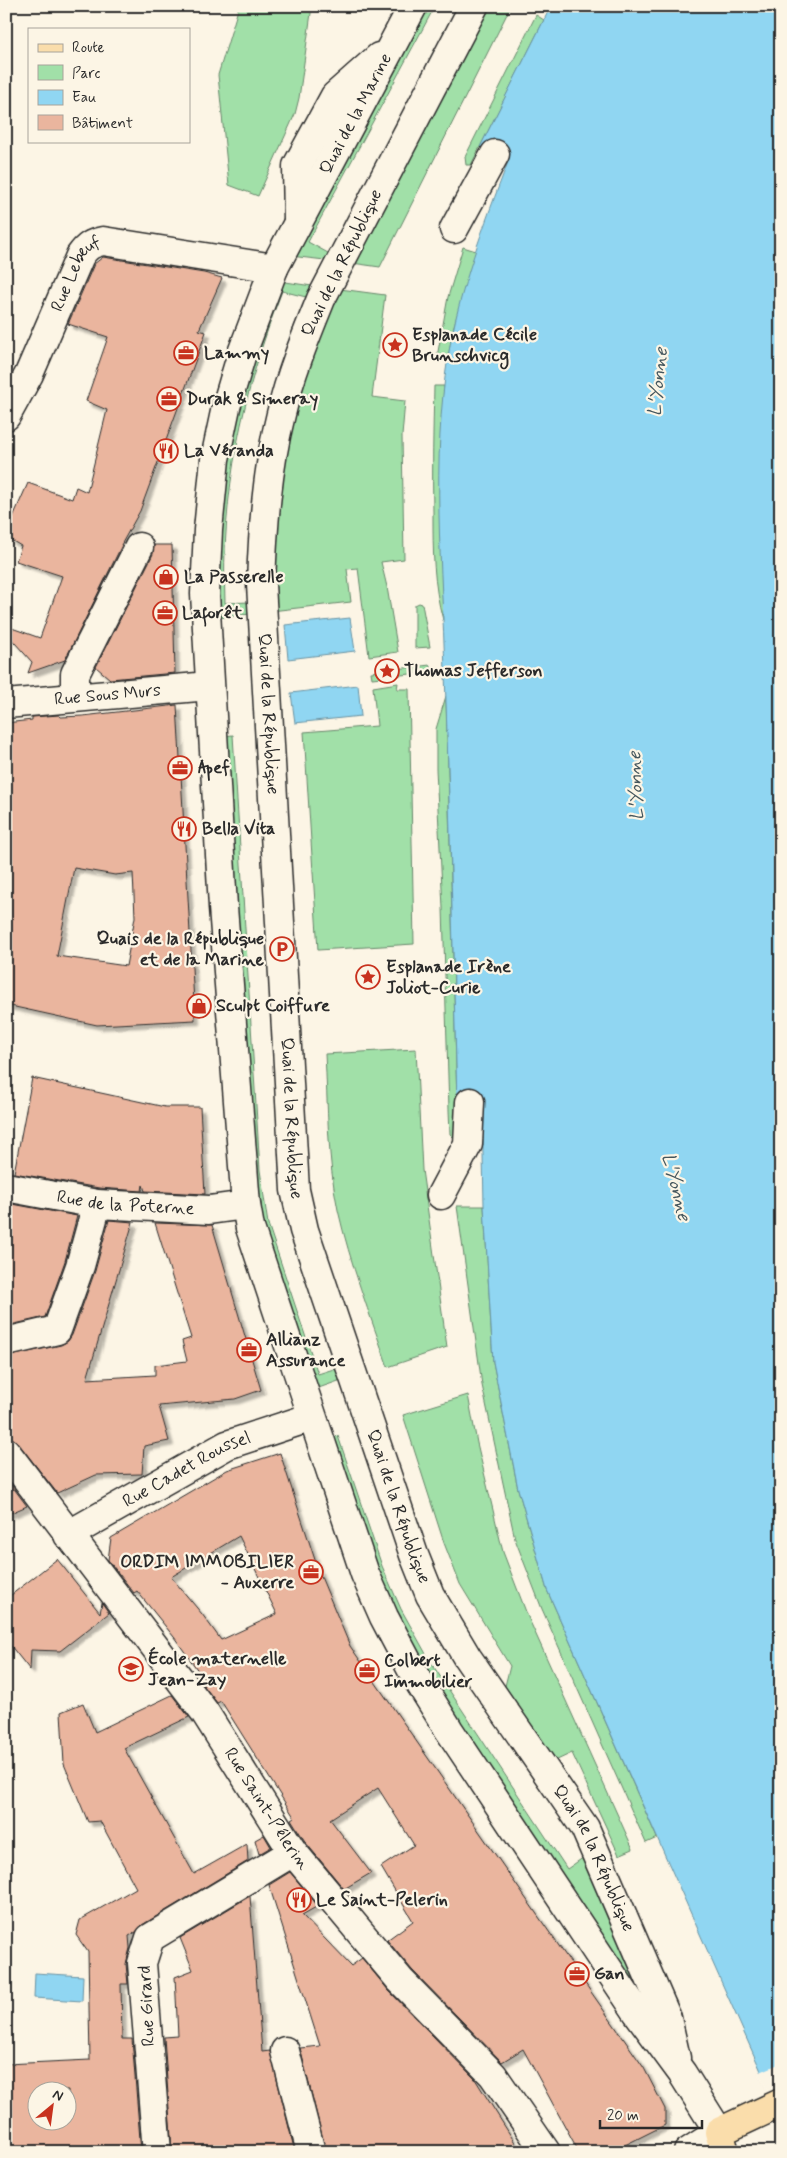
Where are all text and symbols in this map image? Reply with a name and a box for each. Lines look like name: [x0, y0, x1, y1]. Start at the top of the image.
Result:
legend: [28, 28, 190, 142]
text: Route: [72, 38, 105, 58]
street label: Quai de la Marine: [314, 49, 398, 179]
text: Parc: [72, 64, 100, 84]
text: Eau: [72, 88, 96, 108]
text: Bâtiment: [72, 114, 133, 134]
street label: Quai de la République: [296, 185, 388, 341]
street label: Rue Lebeuf: [45, 230, 103, 316]
place label: Esplanade Cécile Brunschvicg: [412, 323, 537, 370]
place icon: Esplanade Cécile Brunschvicg: [382, 332, 408, 358]
office icon: Lammy: [173, 340, 199, 366]
place label: Lammy: [204, 341, 269, 365]
water label: L'Yonne: [642, 345, 674, 417]
office icon: Durak & Simeray: [156, 386, 182, 412]
place label: Durak & Simeray: [186, 387, 318, 411]
restaurant icon: La Véranda: [153, 438, 179, 464]
place label: La Véranda: [184, 439, 274, 463]
shop icon: La Passerelle: [153, 564, 179, 590]
place label: La Passerelle: [184, 565, 284, 589]
office icon: Laforêt: [152, 600, 178, 626]
place label: Laforêt: [182, 601, 243, 627]
street label: Quai de la République: [252, 633, 285, 795]
place icon: Thomas Jefferson: [374, 658, 400, 684]
place label: Thomas Jefferson: [404, 659, 543, 683]
street label: Rue Sous Murs: [53, 678, 162, 712]
water label: L'Yonne: [622, 750, 650, 821]
office icon: Apef: [167, 755, 193, 781]
place label: Apef: [198, 756, 230, 781]
restaurant icon: Bella Vita: [171, 816, 197, 842]
place label: Bella Vita: [202, 817, 275, 841]
place label: Quais de la République et de la Marine: [96, 927, 265, 972]
parking icon: Quais de la République et de la Marine: [269, 936, 295, 962]
place label: Esplanade Irène Joliot-Curie: [386, 955, 511, 1000]
place icon: Esplanade Irène Joliot-Curie: [355, 964, 381, 990]
shop icon: Sculpt Coiffure: [186, 993, 212, 1019]
place label: Sculpt Coiffure: [216, 994, 330, 1018]
street label: Quai de la République: [274, 1037, 309, 1201]
water label: L'Yonne: [656, 1151, 697, 1225]
street label: Rue de la Poterne: [55, 1185, 195, 1221]
place label: Allianz Assurance: [266, 1328, 345, 1373]
office icon: Allianz Assurance: [236, 1337, 262, 1363]
street label: Rue Cadet Roussel: [118, 1426, 254, 1514]
street label: Quai de la République: [360, 1426, 436, 1587]
place label: ORDIM IMMOBILIER - Auxerre: [120, 1550, 294, 1595]
office icon: ORDIM IMMOBILIER - Auxerre: [298, 1559, 324, 1585]
place label: École maternelle Jean-Zay: [148, 1646, 287, 1692]
place label: Colbert Immobilier: [384, 1649, 473, 1694]
school or university icon: École maternelle Jean-Zay: [118, 1656, 144, 1682]
office icon: Colbert Immobilier: [354, 1658, 380, 1684]
street label: Rue Saint-Pélerin: [218, 1743, 315, 1875]
street label: Quai de la République: [547, 1780, 640, 1935]
restaurant icon: Le Saint-Pelerin: [286, 1887, 312, 1913]
place label: Le Saint-Pelerin: [316, 1888, 448, 1912]
office icon: Gan: [564, 1961, 590, 1987]
place label: Gan: [594, 1962, 625, 1986]
street label: Rue Girard: [133, 1965, 161, 2047]
north arrow: [28, 2080, 78, 2130]
text: N: [49, 2085, 66, 2106]
scale bar: [600, 2098, 702, 2130]
text: 20 m: [607, 2106, 639, 2126]

